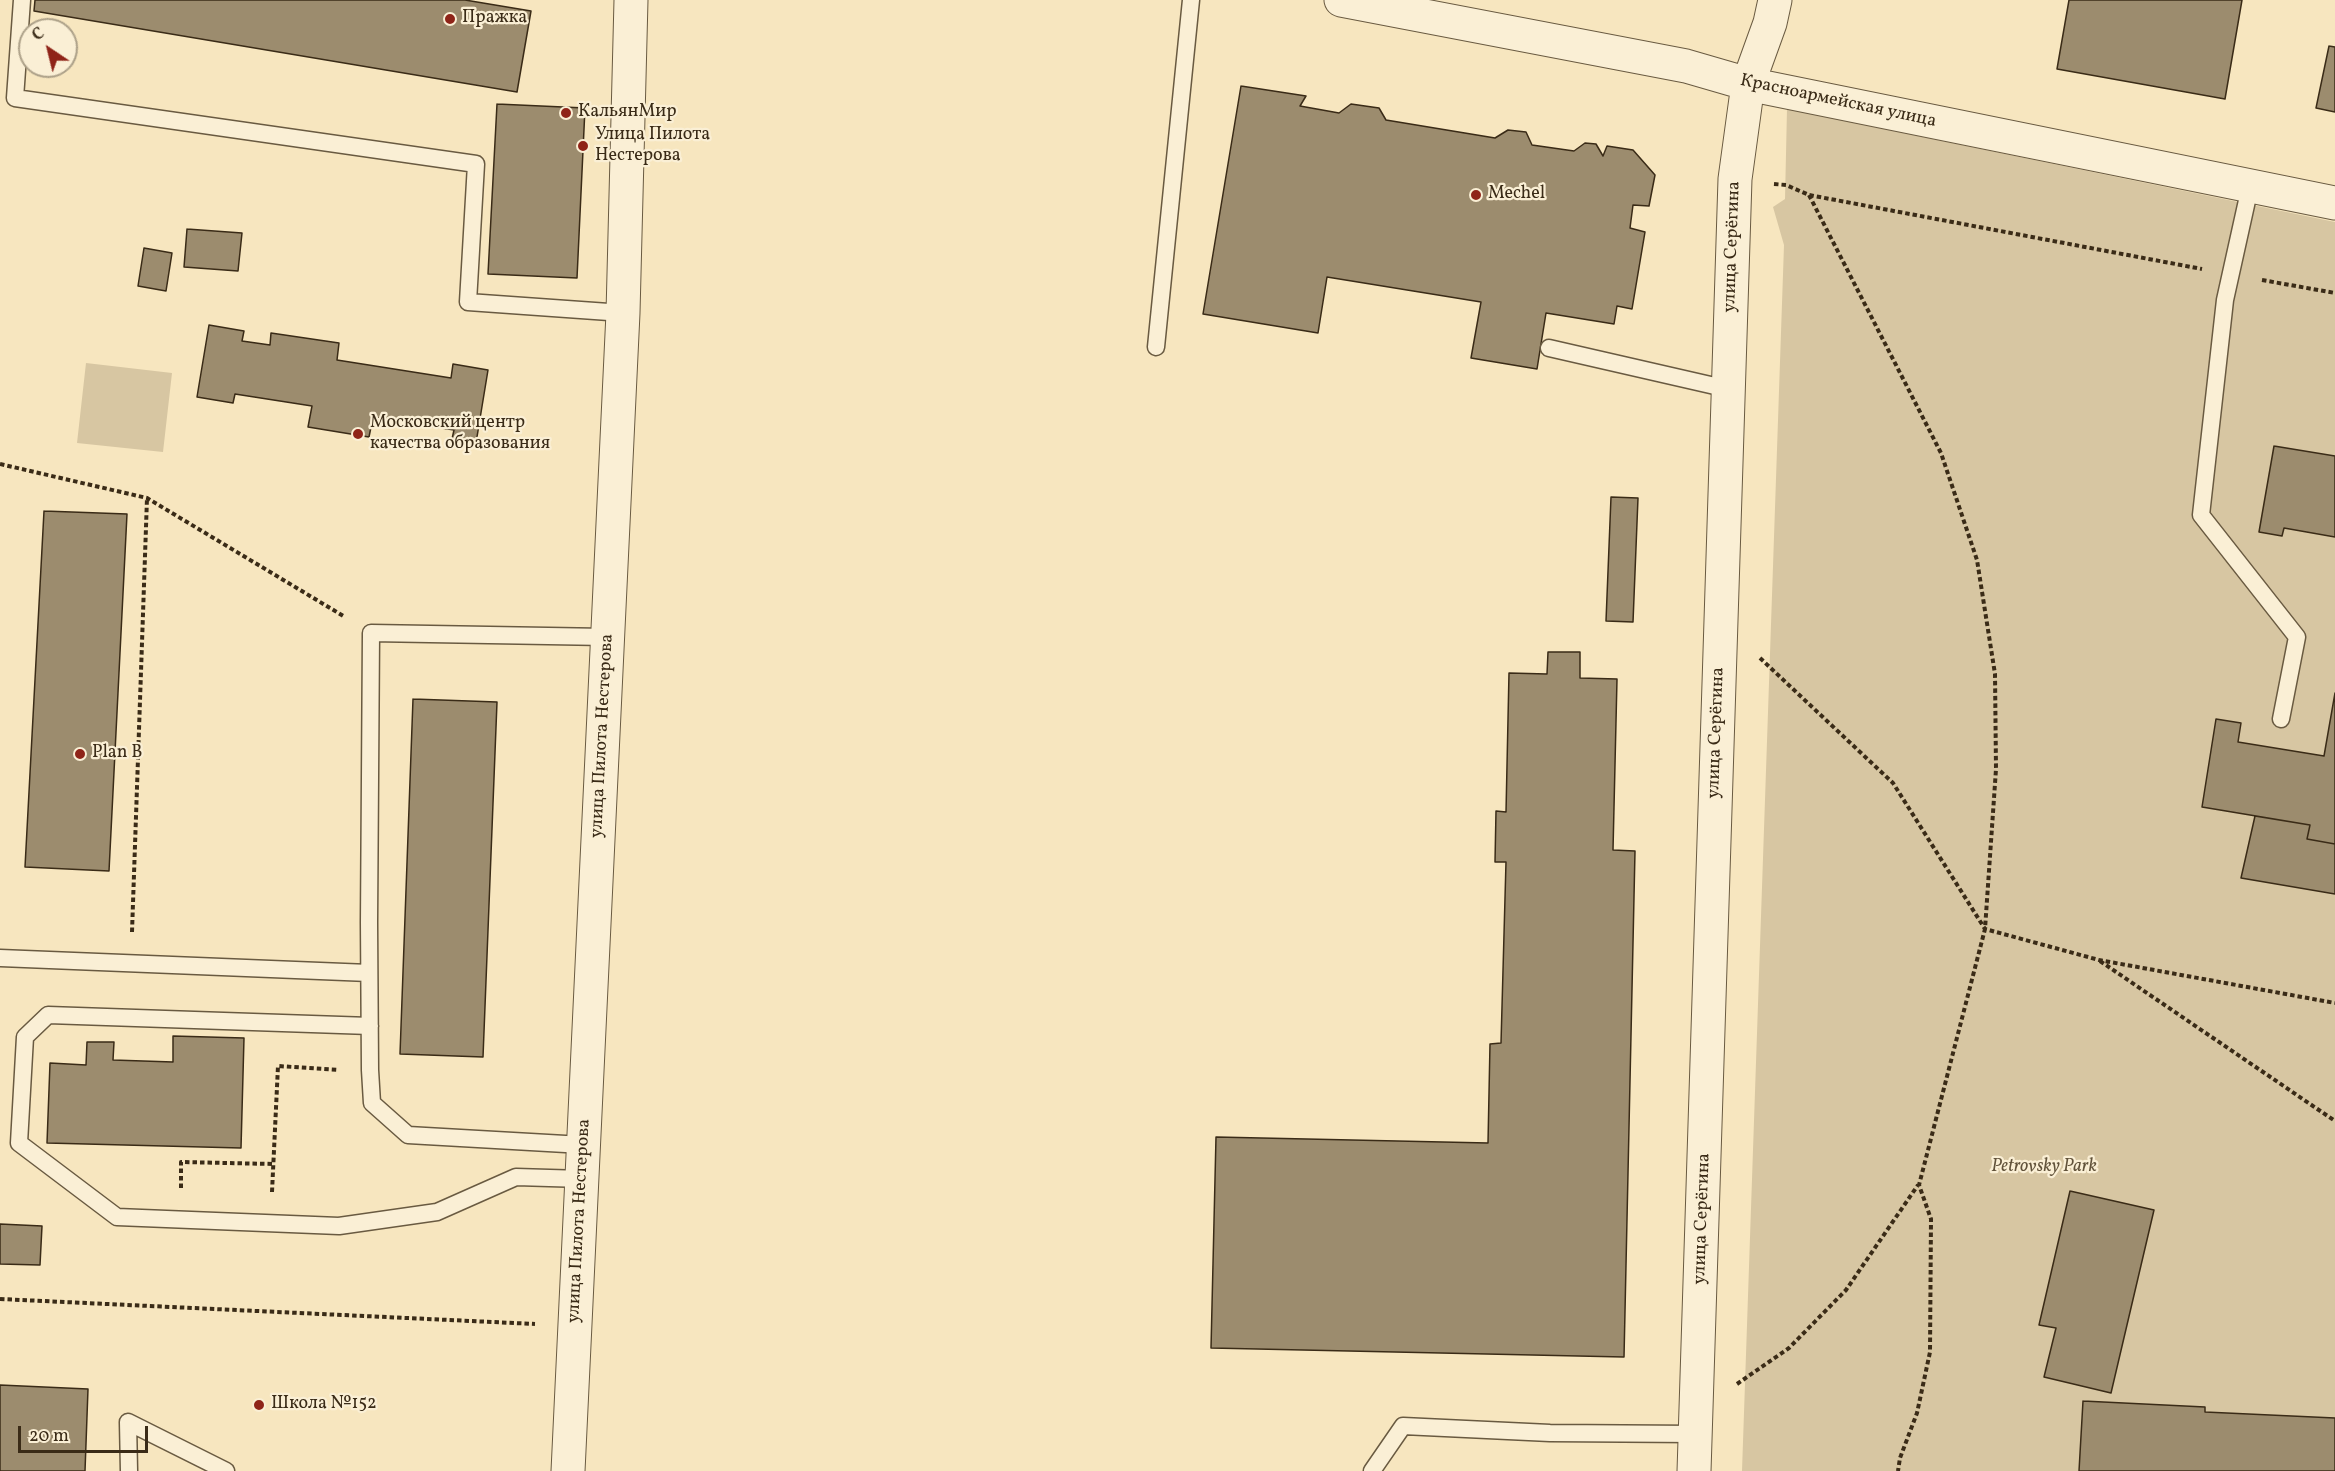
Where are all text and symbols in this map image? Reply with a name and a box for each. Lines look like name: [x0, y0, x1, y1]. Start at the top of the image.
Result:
place label: Пражка: [462, 8, 527, 30]
marker: Пражка: [443, 12, 457, 26]
north arrow: [18, 18, 78, 78]
text: С: [28, 23, 49, 47]
street label: Красноармейская улица: [1738, 71, 1938, 133]
place label: КальянМир: [578, 102, 676, 124]
marker: КальянМир: [559, 106, 573, 120]
place label: Улица Пилота Нестерова: [595, 125, 710, 168]
marker: Улица Пилота Нестерова: [576, 139, 590, 153]
street label: улица Серёгина: [1720, 181, 1746, 313]
place label: Mechel: [1488, 184, 1545, 206]
marker: Mechel: [1469, 188, 1483, 202]
place label: Московский центр качества образования: [370, 413, 550, 456]
marker: Московский центр качества образования: [351, 427, 365, 441]
street label: улица Пилота Нестерова: [587, 633, 619, 839]
street label: улица Серёгина: [1704, 667, 1730, 799]
place label: Plan B: [92, 743, 142, 765]
marker: Plan B: [73, 747, 87, 761]
street label: улица Пилота Нестерова: [564, 1118, 596, 1324]
street label: улица Серёгина: [1690, 1153, 1716, 1285]
park label: Petrovsky Park: [1991, 1157, 2097, 1179]
place label: Школа №152: [271, 1394, 377, 1416]
marker: Школа №152: [252, 1398, 266, 1412]
scale bar: [21, 1414, 152, 1452]
text: 20 m: [29, 1424, 69, 1449]

